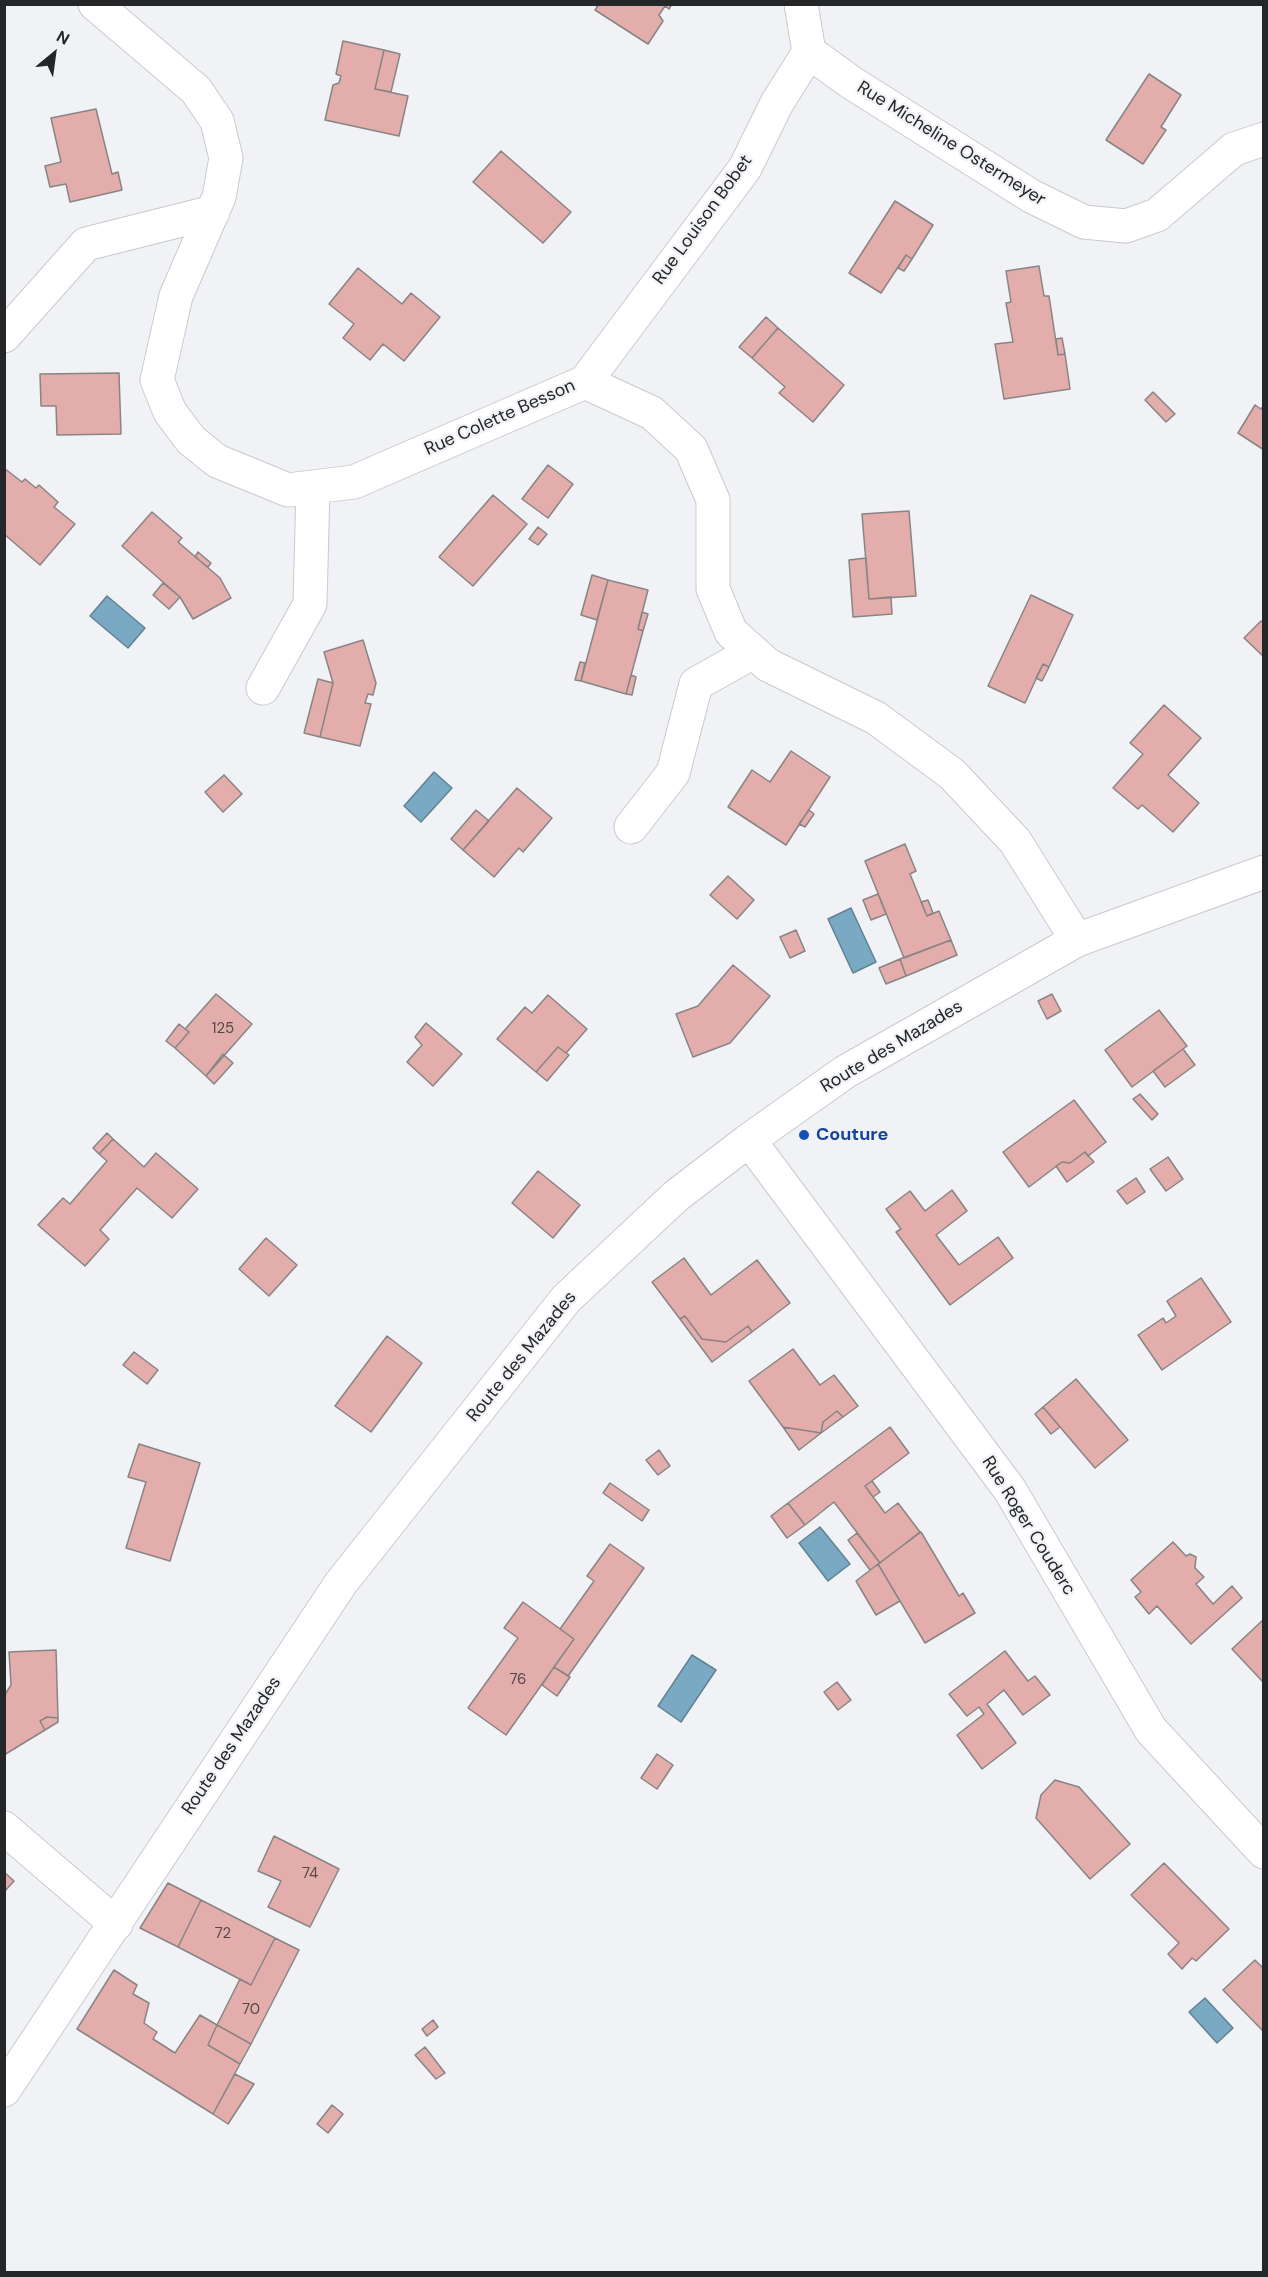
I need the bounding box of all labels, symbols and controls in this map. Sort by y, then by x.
north arrow [24,24,84,84]
text: N [53,26,73,50]
street label: Rue Micheline Ostermeyer [853,77,1049,211]
street label: Rue Louison Bobet [649,151,757,289]
street label: Rue Colette Besson [421,375,579,461]
street label: Route des Mazades [817,996,967,1098]
house number: 125 [212,1020,234,1038]
place label: Couture [816,1124,888,1146]
marker: Couture [797,1128,811,1142]
street label: Route des Mazades [463,1287,581,1427]
street label: Rue Roger Couderc [976,1453,1080,1599]
house number: 76 [509,1671,527,1689]
street label: Route des Mazades [178,1673,286,1819]
house number: 74 [302,1865,318,1883]
house number: 72 [215,1925,231,1943]
house number: 70 [242,2001,260,2019]

